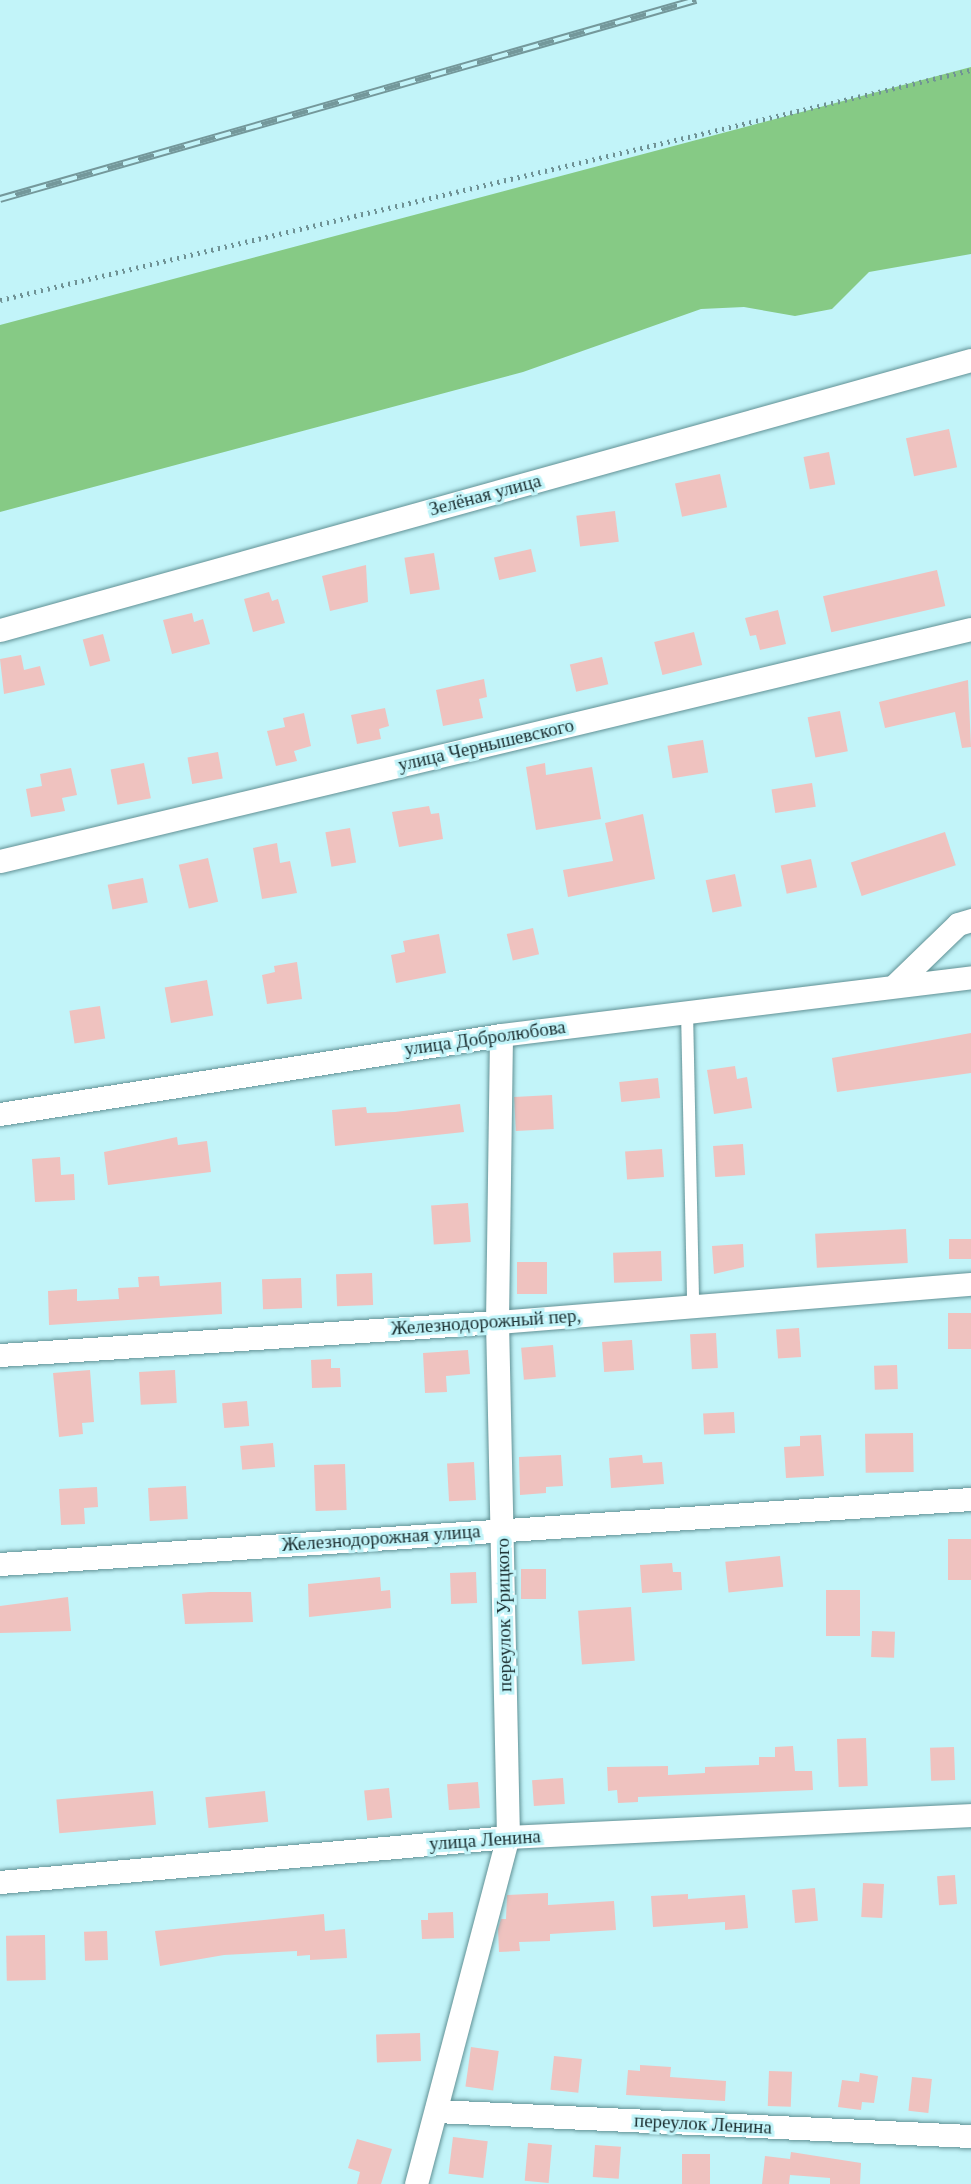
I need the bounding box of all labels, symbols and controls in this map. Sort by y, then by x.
street label: Зелёная улица [427,469,543,521]
street label: улица Чернышевского [396,714,576,776]
street label: улица Добролюбова [403,1015,567,1061]
street label: Железнодорожный пер, [390,1304,582,1340]
street label: Железнодорожная улица [281,1520,481,1556]
street label: переулок Урицкого [491,1538,517,1692]
street label: улица Ленина [428,1825,542,1855]
street label: переулок Ленина [634,2109,772,2139]

